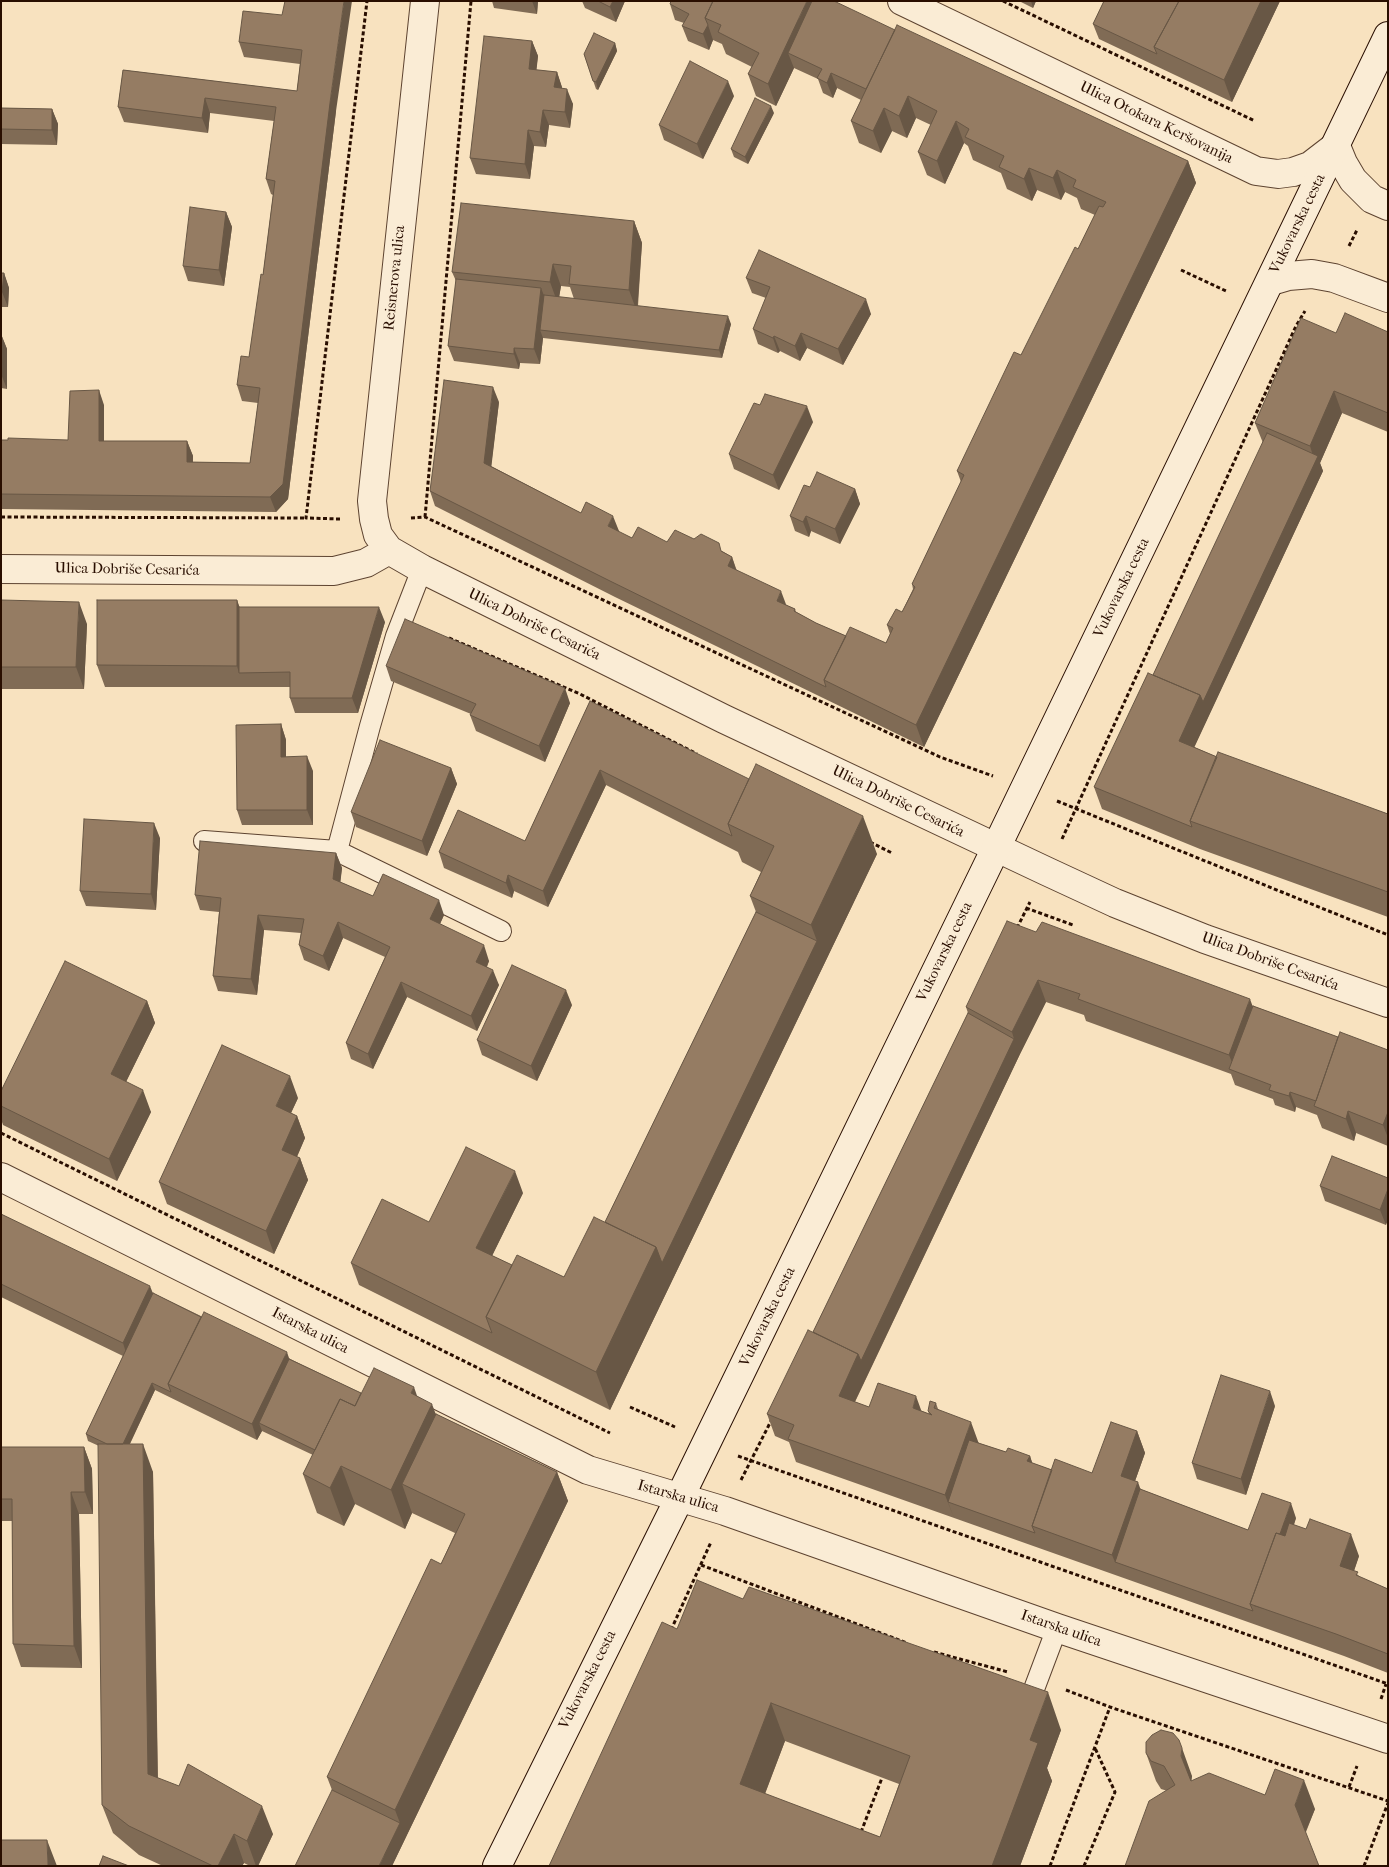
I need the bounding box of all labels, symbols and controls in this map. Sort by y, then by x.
street label: Ulica Otokara Keršovanija [1076,78,1236,168]
street label: Vukovarska cesta [1266,171,1330,277]
street label: Reisnerova ulica [381,224,409,332]
street label: Vukovarska cesta [1090,535,1154,641]
street label: Ulica Dobriše Cesarića [54,560,200,580]
street label: Ulica Dobriše Cesarića [465,585,603,665]
street label: Ulica Dobriše Cesarića [829,762,967,842]
street label: Vukovarska cesta [913,899,977,1005]
street label: Ulica Dobriše Cesarića [1199,929,1341,995]
street label: Vukovarska cesta [736,1264,800,1370]
street label: Istarska ulica [269,1304,351,1358]
street label: Istarska ulica [635,1477,721,1517]
street label: Istarska ulica [1018,1607,1104,1651]
street label: Vukovarska cesta [555,1628,621,1732]

